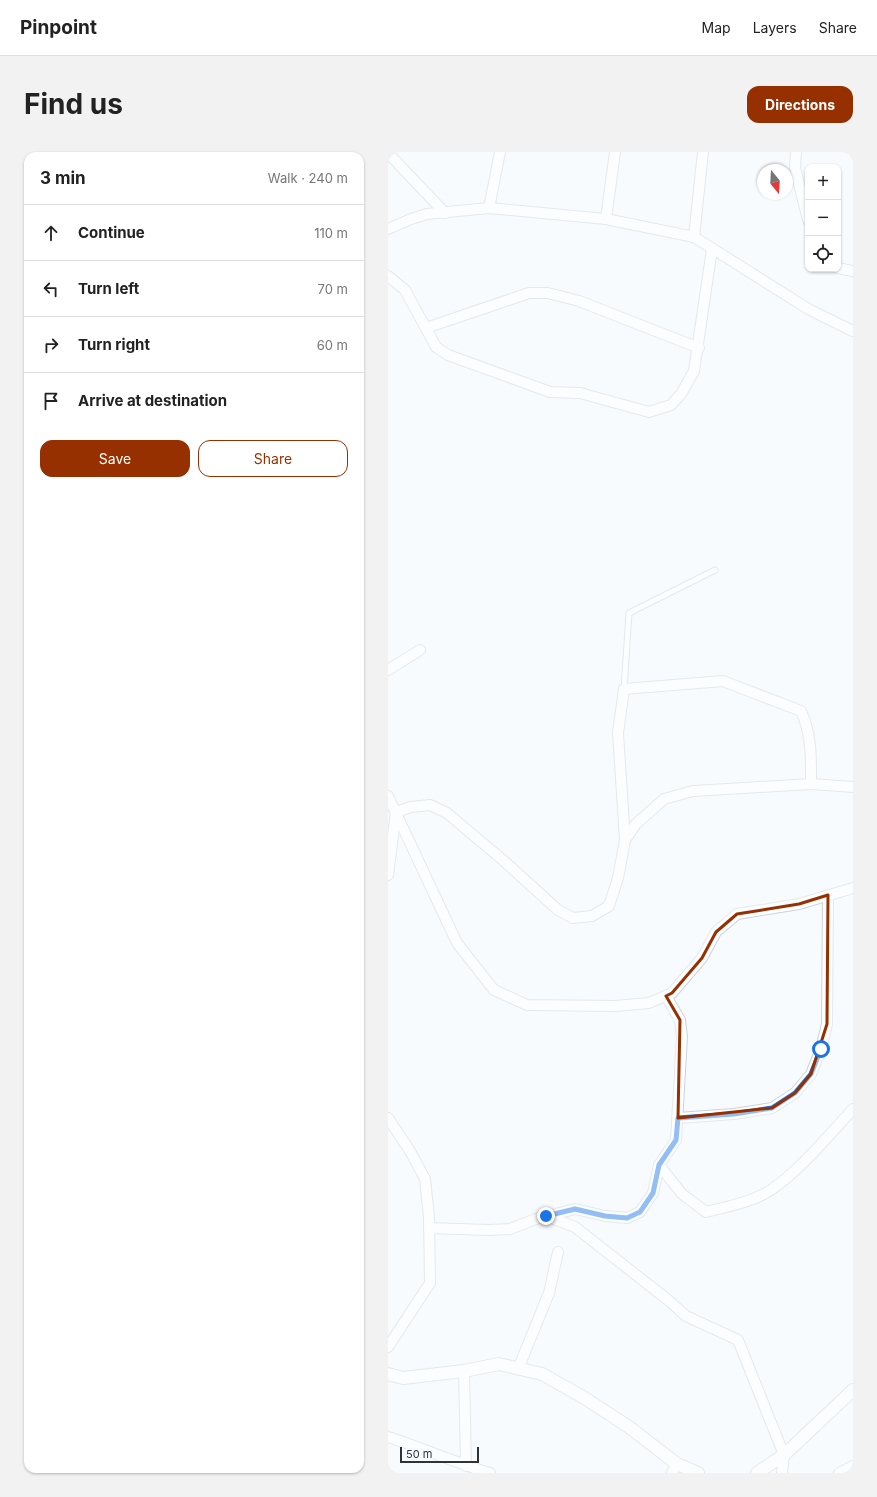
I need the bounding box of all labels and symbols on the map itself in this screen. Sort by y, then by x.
north arrow [757,164,793,200]
route start [812,1040,830,1058]
route end [537,1207,555,1225]
scale bar [400,1445,479,1464]

